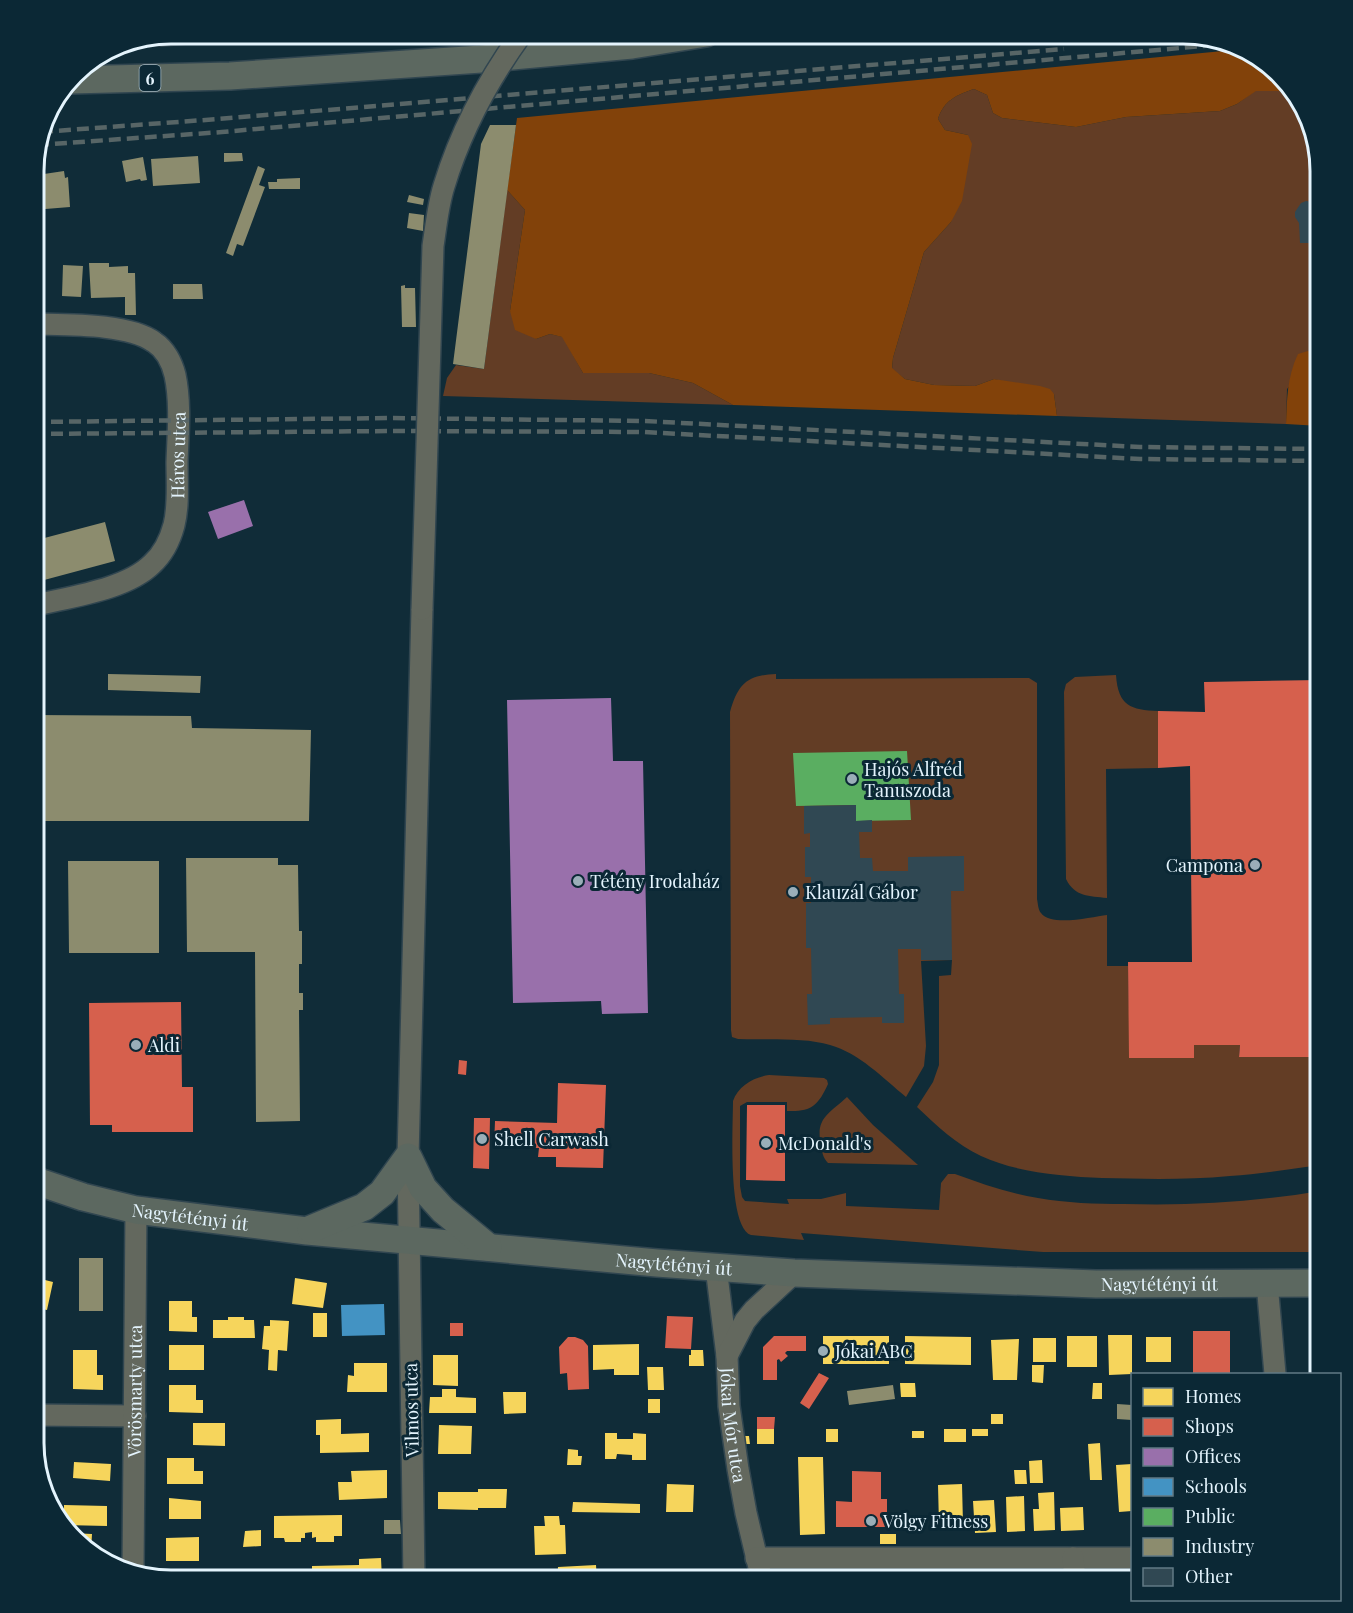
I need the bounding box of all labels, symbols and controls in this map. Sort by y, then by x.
road number: 6 [140,65,160,91]
street label: Háros utca [165,412,191,499]
place label: Hajós Alfréd Tanuszoda [864,757,963,802]
marker: Hajós Alfréd Tanuszoda [845,772,859,786]
place label: Campona [1166,853,1243,877]
marker: Campona [1248,858,1262,872]
place label: Tétény Irodaház [590,869,720,893]
marker: Tétény Irodaház [571,874,585,888]
place label: Klauzál Gábor [805,880,918,904]
marker: Klauzál Gábor [786,885,800,899]
place label: Aldi [147,1033,180,1057]
marker: Aldi [129,1038,143,1052]
place label: Shell Carwash [494,1127,609,1151]
place label: McDonald's [778,1131,872,1155]
marker: Shell Carwash [475,1132,489,1146]
marker: McDonald's [759,1136,773,1150]
street label: Nagytétényi út [131,1198,250,1236]
street label: Nagytétényi út [614,1247,734,1280]
street label: Nagytétényi út [1101,1271,1218,1296]
street label: Vörösmarty utca [122,1325,147,1458]
place label: Jókai ABC [834,1339,913,1363]
marker: Jókai ABC [816,1344,830,1358]
street label: Vilmos utca [398,1363,424,1458]
street label: Jókai Mór utca [715,1366,752,1484]
legend [1131,1373,1341,1601]
text: Homes [1185,1384,1241,1408]
text: Shops [1185,1414,1234,1438]
text: Offices [1185,1444,1241,1468]
text: Schools [1185,1474,1247,1498]
text: Public [1185,1504,1235,1528]
place label: Völgy Fitness [882,1509,988,1533]
marker: Völgy Fitness [864,1514,878,1528]
text: Industry [1185,1534,1254,1558]
text: Other [1185,1564,1232,1588]

